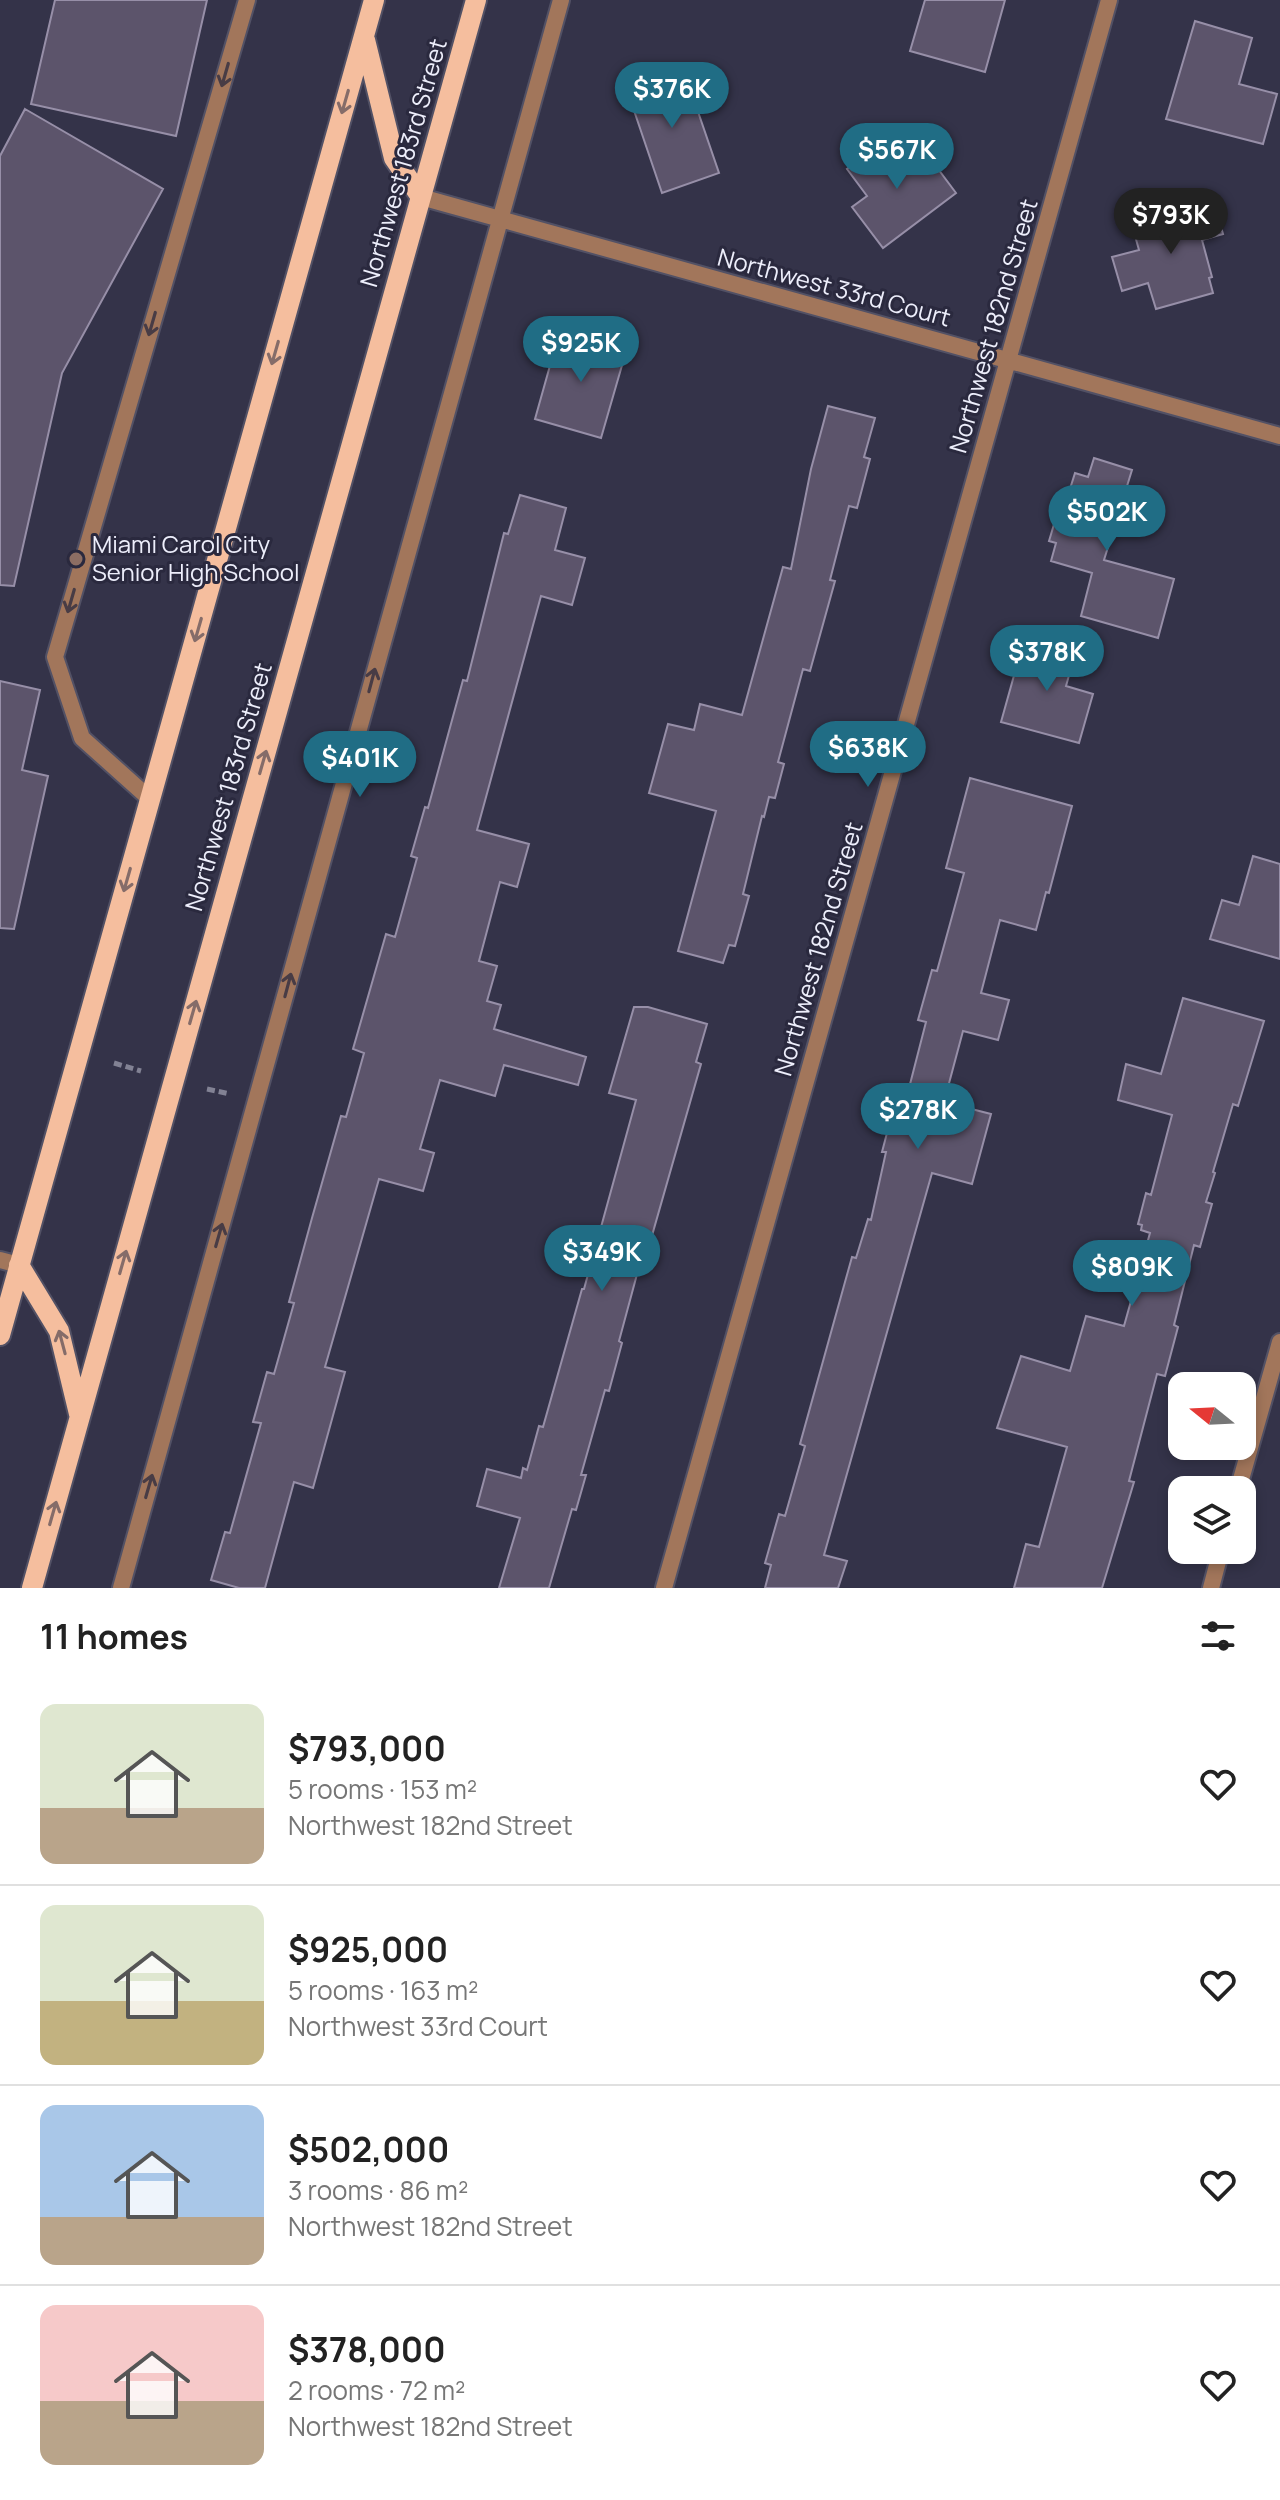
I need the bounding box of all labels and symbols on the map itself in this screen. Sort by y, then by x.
street label: Northwest 183rd Street [351,35,454,290]
one-way arrow [217,61,232,87]
pin: $376K [616,62,728,130]
one-way arrow [337,89,352,115]
pin: $567K [841,123,953,191]
pin: $793K [1115,188,1227,256]
street label: Northwest 182nd Street [940,195,1045,456]
street label: Northwest 33rd Court [714,240,955,334]
one-way arrow [144,311,159,337]
pin: $925K [525,316,637,384]
one-way arrow [267,339,282,365]
pin: $502K [1051,485,1163,553]
place label: Miami Carol City Senior High School [92,527,300,588]
marker: Miami Carol City Senior High School [67,550,85,568]
one-way arrow [63,587,78,613]
one-way arrow [189,616,204,642]
pin: $378K [991,625,1103,693]
street label: Northwest 183rd Street [176,659,279,914]
one-way arrow [366,668,381,694]
pin: $638K [812,721,924,789]
pin: $401K [304,731,416,799]
one-way arrow [257,749,272,775]
street label: Northwest 182nd Street [765,818,870,1079]
one-way arrow [119,867,134,893]
one-way arrow [282,972,297,998]
one-way arrow [186,1000,201,1026]
pin: $278K [862,1083,974,1151]
one-way arrow [212,1223,227,1249]
pin: $349K [546,1225,658,1293]
pin: $809K [1076,1240,1188,1308]
one-way arrow [116,1250,131,1276]
one-way arrow [53,1330,68,1356]
north arrow [1168,1372,1256,1460]
one-way arrow [142,1473,157,1499]
one-way arrow [47,1500,62,1526]

